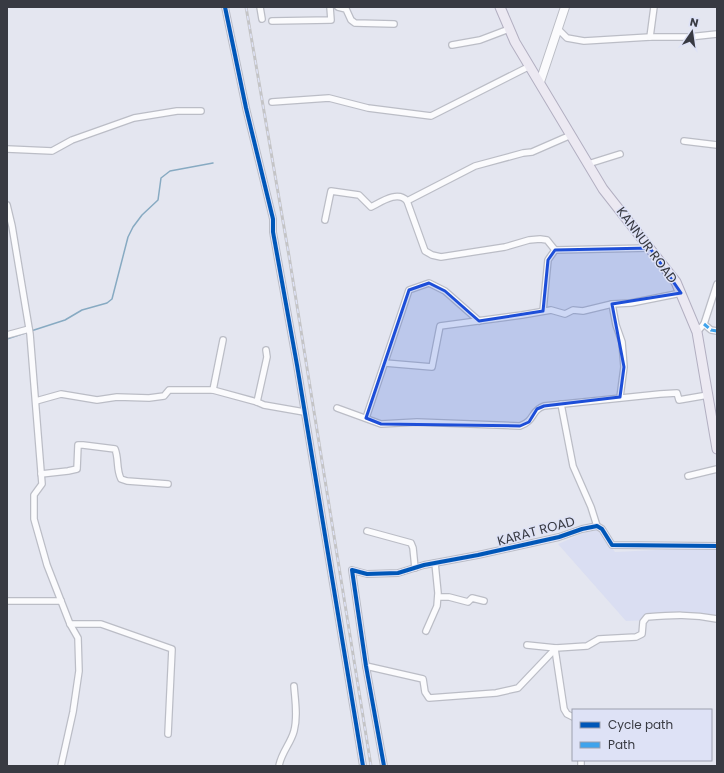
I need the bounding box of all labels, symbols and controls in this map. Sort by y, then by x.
north arrow [672,12,712,52]
text: N [688,14,700,31]
street label: KANNUR ROAD [612,203,682,287]
street label: KARAT ROAD [495,511,577,551]
legend [572,709,712,761]
text: Cycle path [608,716,673,733]
text: Path [608,736,635,753]

